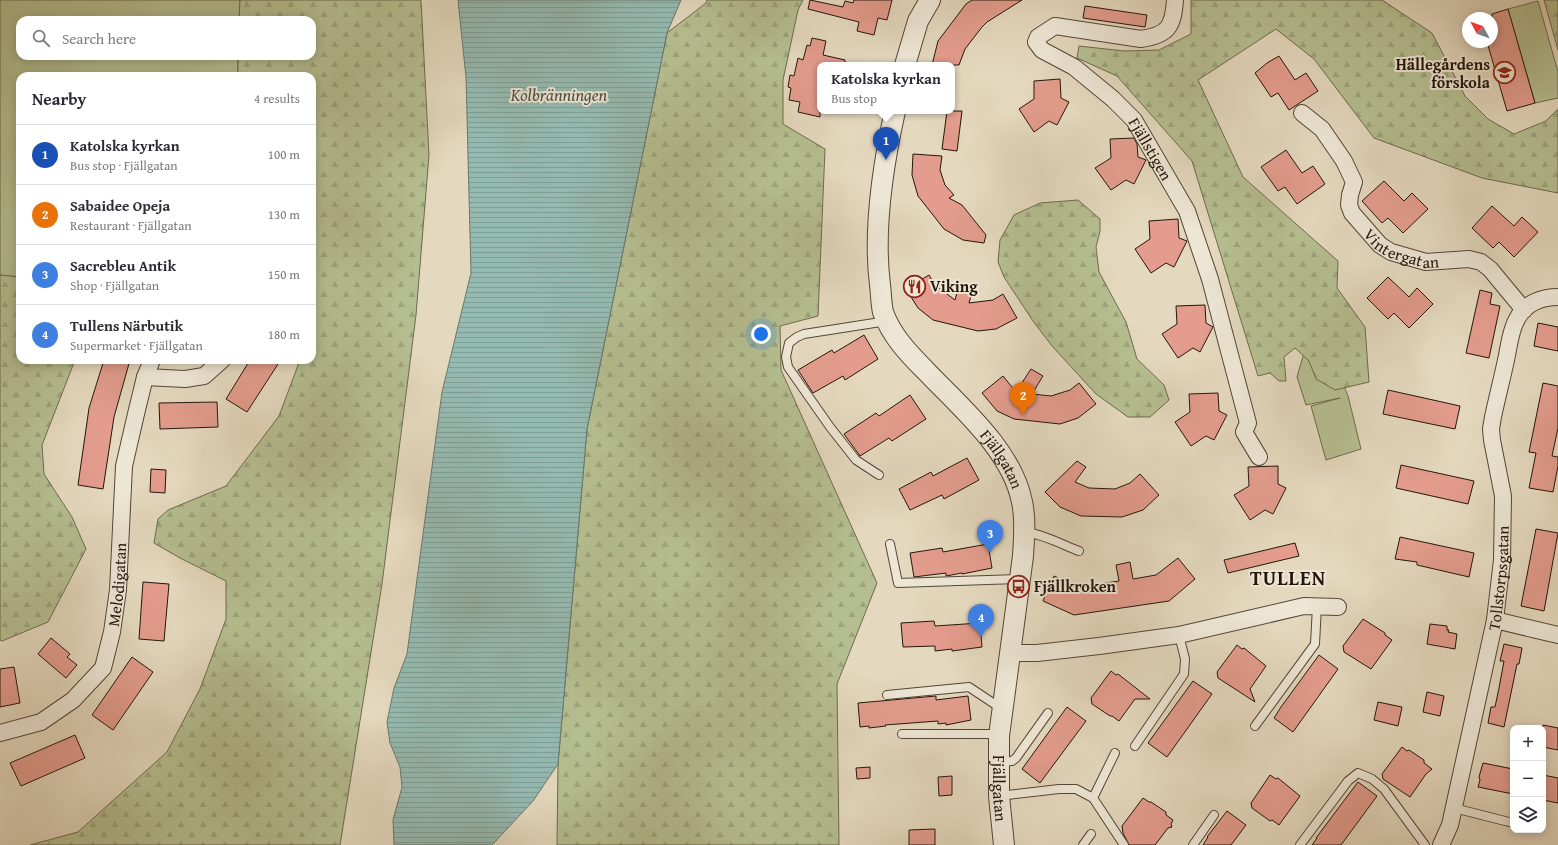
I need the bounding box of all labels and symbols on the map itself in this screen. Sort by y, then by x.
north arrow [1462,12,1498,48]
place label: Hällegårdens förskola [1396,52,1491,94]
school or university icon: Hällegårdens förskola [1492,60,1518,86]
water label: Kolbränningen [510,82,608,107]
street label: Fjällstigen [1123,113,1179,185]
pin: 1 [873,127,899,160]
street label: Vintergatan [1358,223,1440,274]
restaurant icon: Viking [901,273,927,299]
place label: Viking [930,274,978,298]
your location [751,324,771,344]
pin: 2 [1010,382,1036,415]
street label: Fjällgatan [974,424,1029,492]
pin: 3 [977,520,1003,553]
street label: Tollstorpsgatan [1481,526,1515,633]
street label: Melodigatan [101,542,132,628]
district label: TULLEN [1250,563,1326,592]
bus stop icon: Fjällkroken [1006,573,1032,599]
place label: Fjällkroken [1034,574,1117,598]
pin: 4 [968,604,994,637]
street label: Fjällgatan [987,755,1014,823]

